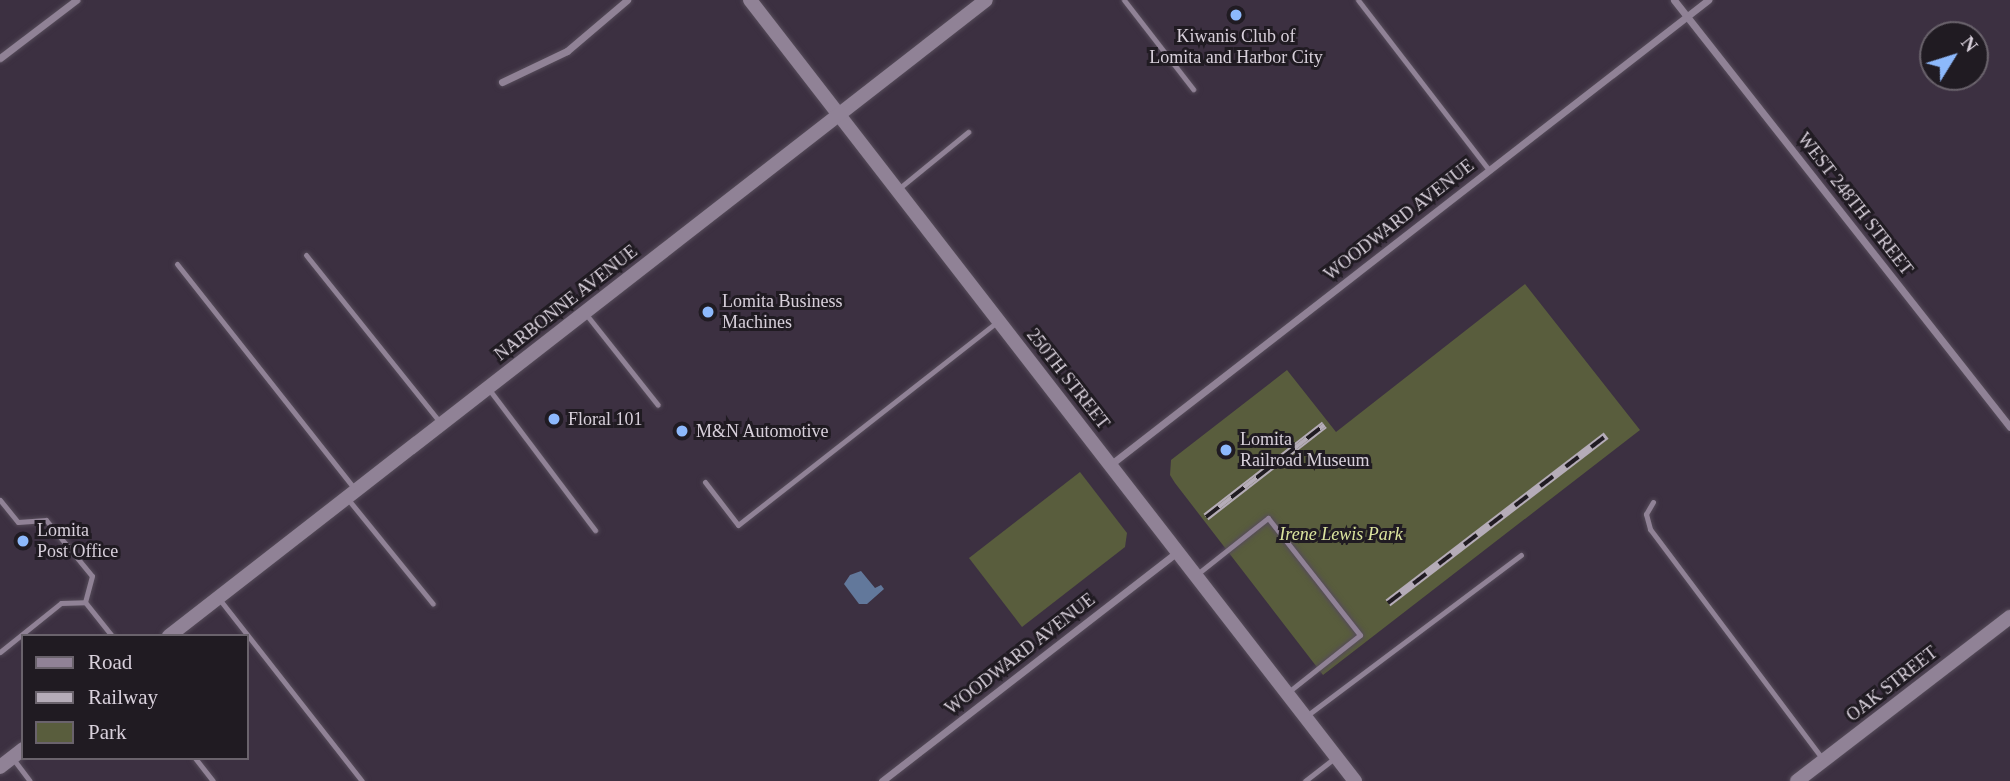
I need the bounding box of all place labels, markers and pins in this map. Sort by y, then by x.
marker: Kiwanis Club of Lomita and Harbor City [1228,7,1244,23]
place label: Kiwanis Club of Lomita and Harbor City [1149,26,1323,68]
place label: Lomita Business Machines [722,291,842,334]
marker: Lomita Business Machines [700,304,716,320]
place label: Floral 101 [568,408,642,430]
marker: Floral 101 [546,411,562,427]
place label: M&N Automotive [696,420,829,442]
marker: M&N Automotive [674,423,690,439]
place label: Lomita Railroad Museum [1240,429,1369,472]
marker: Lomita Railroad Museum [1218,442,1234,458]
place label: Lomita Post Office [37,520,118,562]
marker: Lomita Post Office [15,533,31,549]

